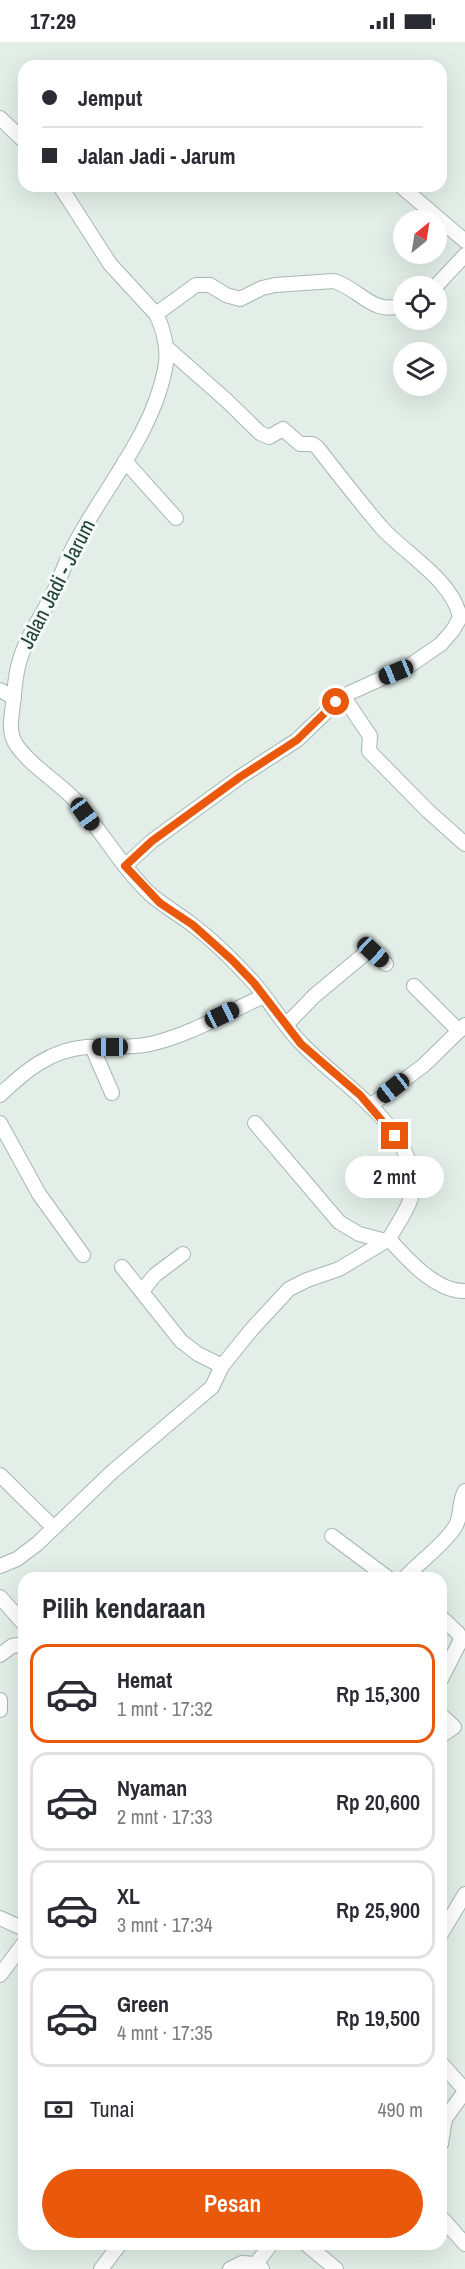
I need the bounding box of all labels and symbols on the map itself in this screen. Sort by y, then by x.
north arrow [393,210,447,264]
street label: Jalan Jadi - Jarum [11,514,102,653]
car [376,657,416,687]
route start [322,688,349,715]
car [67,794,103,834]
car [354,933,392,971]
car [202,999,242,1031]
car [92,1038,128,1056]
car [373,1070,413,1106]
route end [381,1122,408,1149]
callout: 2 mnt [346,1157,444,1199]

